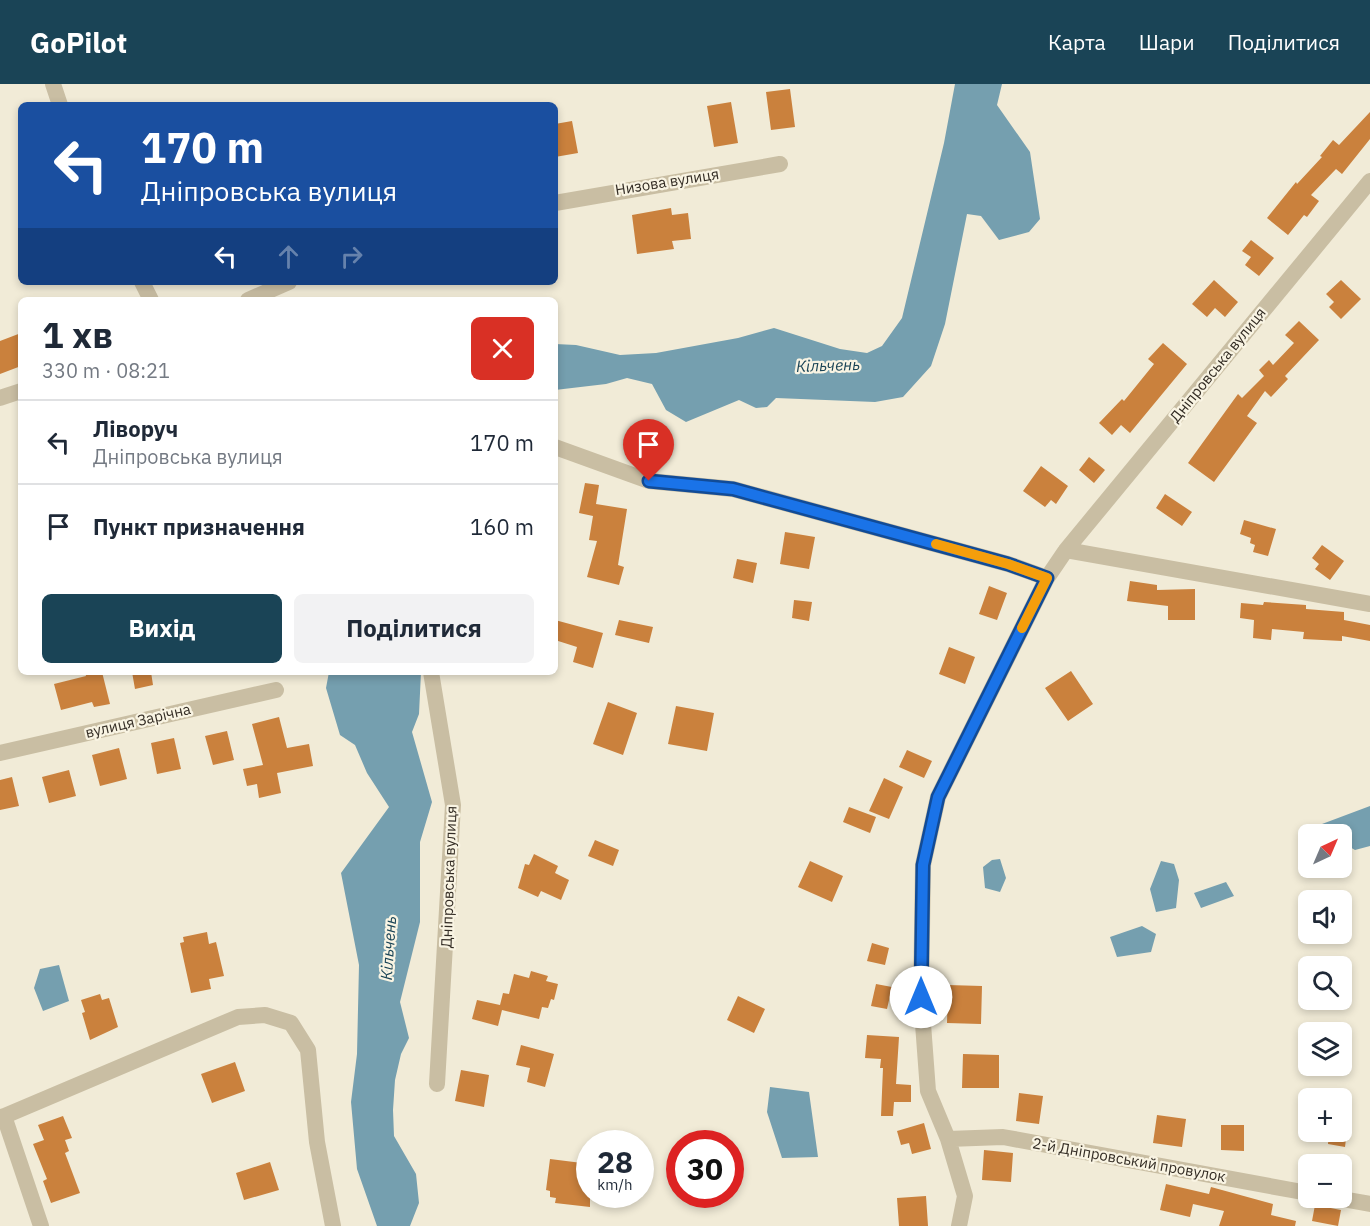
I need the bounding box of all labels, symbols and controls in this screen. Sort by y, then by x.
text: GoPilot [30,24,127,61]
text: Карта [1048,28,1106,56]
text: Шари [1139,28,1195,56]
text: Поділитися [1228,28,1340,56]
text: 170 m [141,120,264,175]
icon: left [42,126,120,204]
street label: Низова вулиця [614,164,720,199]
text: Дніпровська вулиця [141,173,397,208]
icon: left [209,240,242,273]
icon: ahead [272,240,305,273]
icon: right [335,240,368,273]
street label: Дніпровська вулиця [1165,303,1270,426]
text: 1 хв [42,311,113,358]
button: close [471,317,534,380]
water label: Кільчень [796,354,860,376]
text: 330 m · 08:21 [42,357,170,384]
text: Ліворуч [93,414,178,443]
pin [623,419,674,481]
icon: left [42,426,75,459]
text: 170 m [470,428,534,457]
icon: arrive [632,428,665,461]
text: Дніпровська вулиця [93,443,283,470]
icon: arrive [42,510,75,543]
text: Пункт призначення [93,512,305,541]
text: 160 m [470,512,534,541]
button: Вихід [42,594,282,663]
button: Поділитися [294,594,534,663]
street label: вулиця Зарічна [83,699,192,742]
street label: Дніпровська вулиця [437,806,460,948]
north arrow [1298,824,1352,878]
map controls [1298,824,1352,1208]
button: sound [1298,890,1352,944]
water label: Кільчень [376,915,400,981]
button: search [1298,956,1352,1010]
position arrow [889,965,953,1029]
button: layers [1298,1022,1352,1076]
button: + [1298,1088,1352,1142]
speed limit sign: 30 [666,1130,744,1208]
street label: 2-й Дніпровський провулок [1031,1133,1227,1186]
text: 28 [597,1142,633,1181]
button: − [1298,1154,1352,1208]
text: km/h [597,1175,633,1194]

